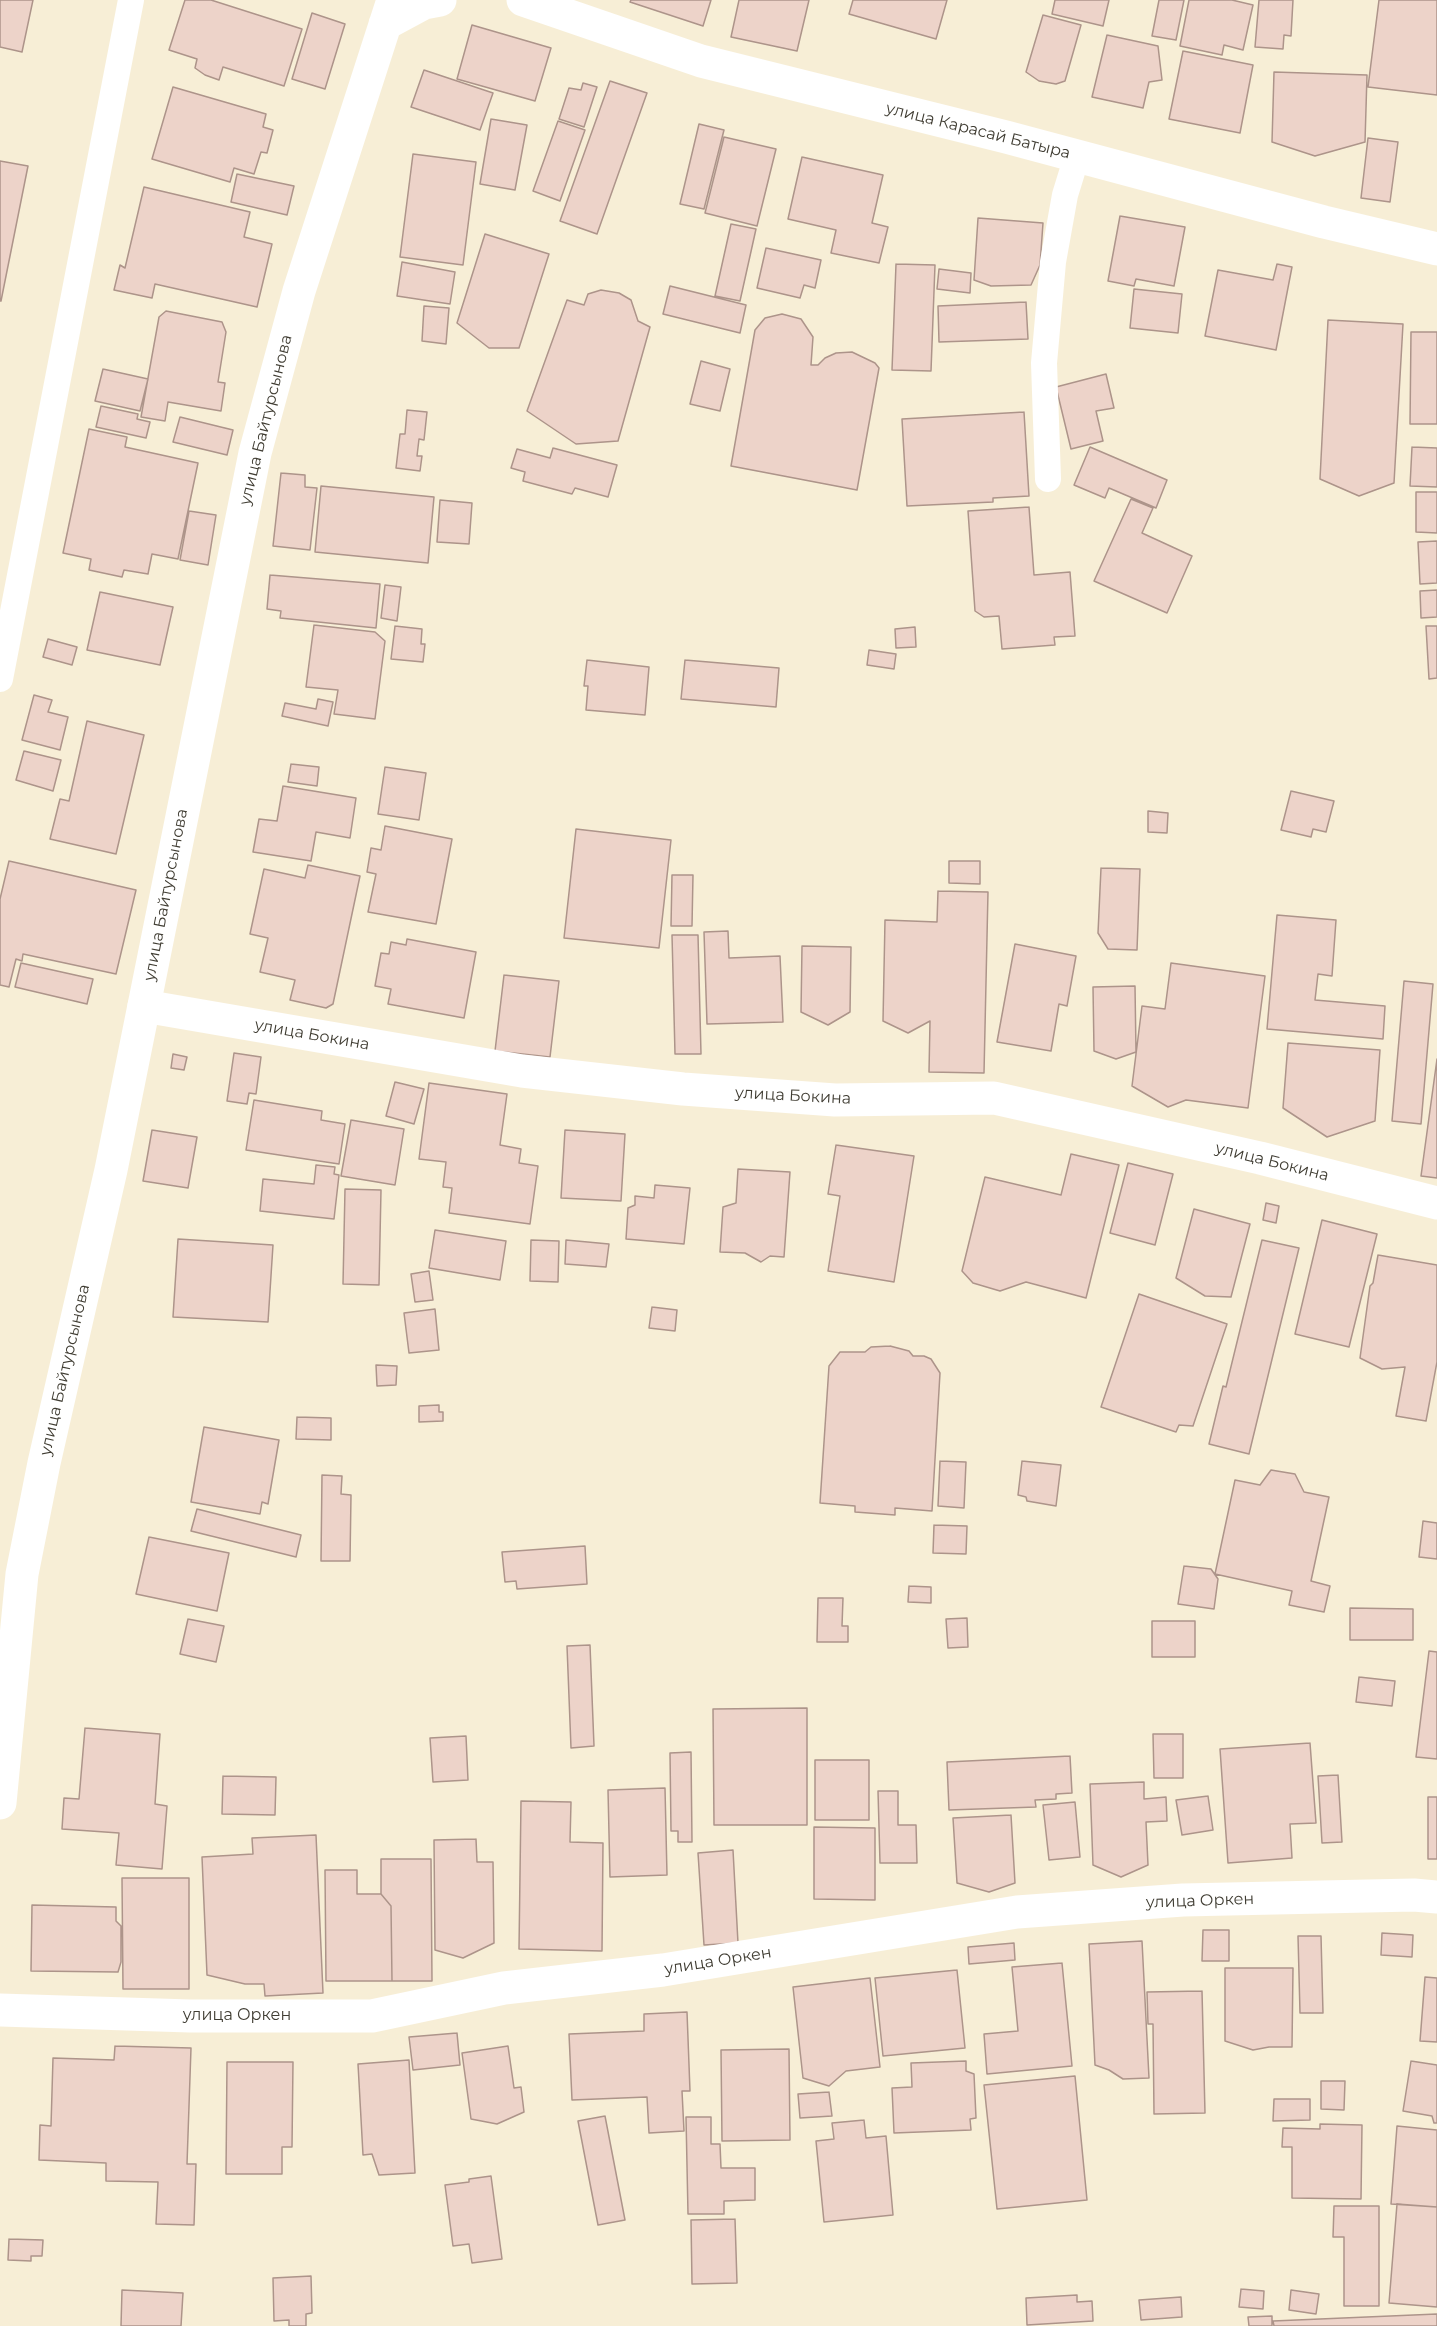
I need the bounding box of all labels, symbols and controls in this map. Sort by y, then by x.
street label: улица Карасай Батыра [884,99,1072,163]
street label: улица Байтурсынова [235,333,297,507]
street label: улица Байтурсынова [140,807,192,983]
street label: улица Бокина [253,1015,371,1055]
street label: улица Бокина [734,1083,852,1109]
street label: улица Бокина [1213,1139,1331,1185]
street label: улица Байтурсынова [36,1283,94,1457]
street label: улица Оркен [1145,1890,1255,1912]
street label: улица Оркен [663,1943,773,1979]
street label: улица Оркен [183,2005,291,2025]

